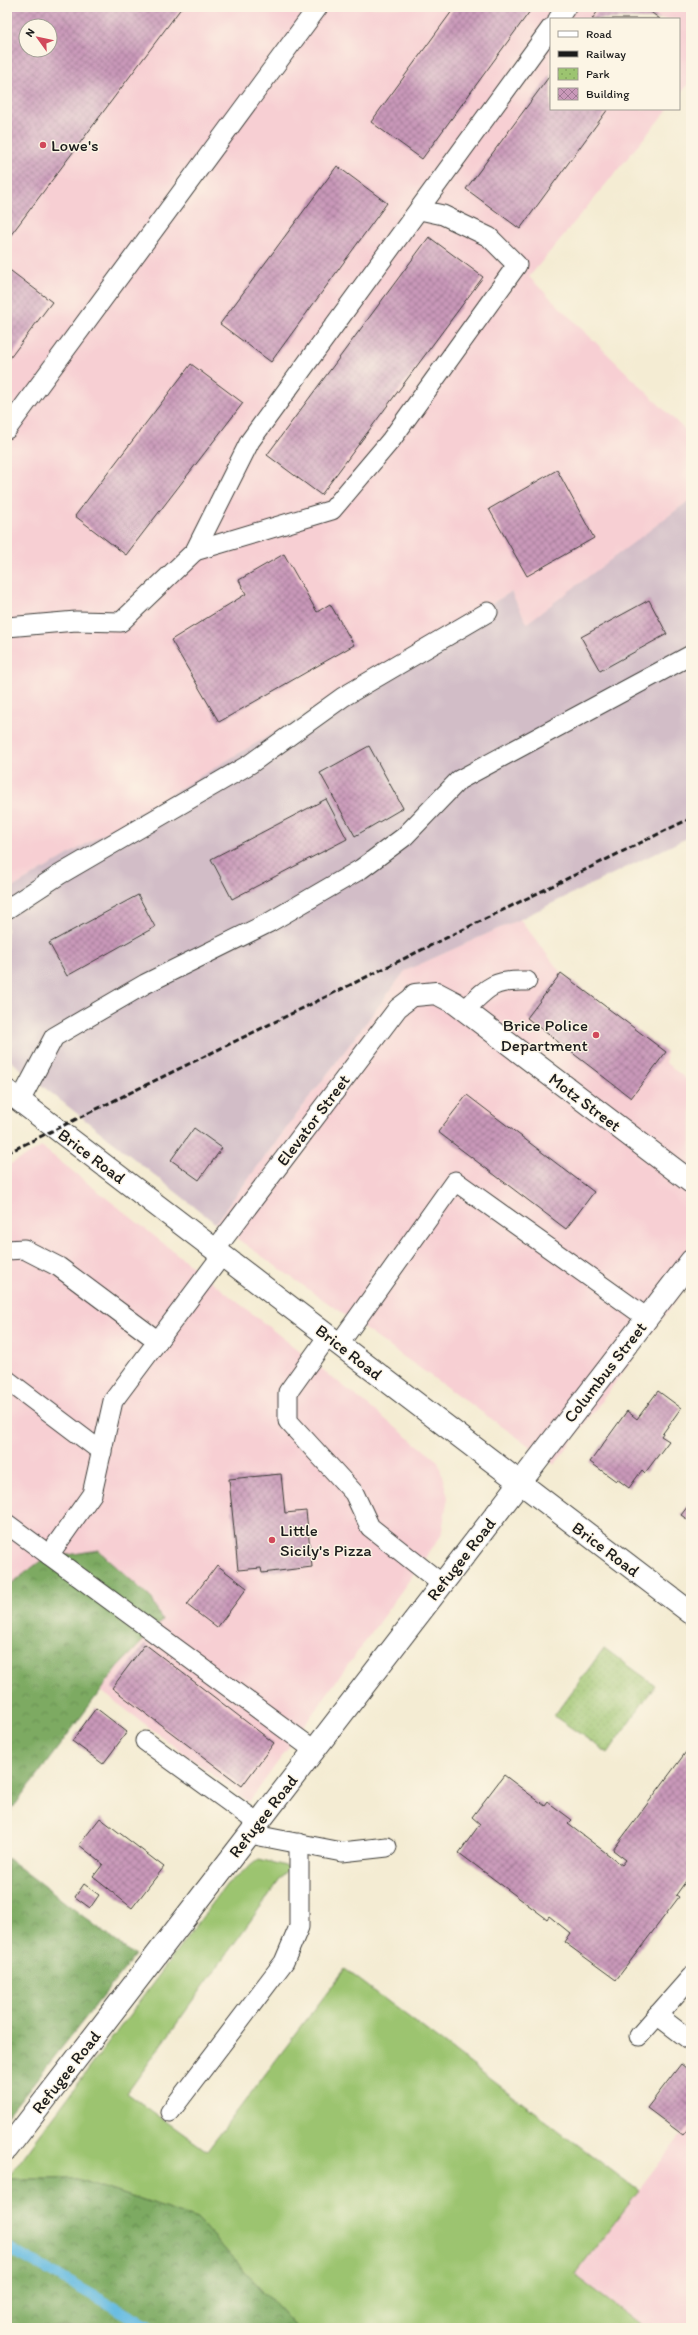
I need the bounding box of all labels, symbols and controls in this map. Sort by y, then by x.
north arrow [18,18,58,58]
legend [550,18,680,110]
text: N [23,26,38,39]
text: Road [586,27,612,41]
text: Railway [586,47,626,61]
text: Park [586,67,610,81]
text: Building [586,87,630,101]
place label: Lowe's [51,135,99,155]
marker: Lowe's [38,140,48,150]
place label: Brice Police Department [501,1015,588,1055]
marker: Brice Police Department [591,1030,601,1040]
street label: Motz Street [545,1068,626,1136]
street label: Elevator Street [272,1070,354,1170]
street label: Brice Road [54,1124,130,1188]
street label: Columbus Street [559,1318,651,1426]
street label: Brice Road [312,1320,387,1385]
street label: Refugee Road [422,1513,500,1605]
street label: Brice Road [568,1517,644,1581]
place label: Little Sicily's Pizza [280,1520,372,1560]
marker: Little Sicily's Pizza [267,1535,277,1545]
street label: Refugee Road [224,1770,302,1862]
street label: Refugee Road [27,2026,105,2118]

